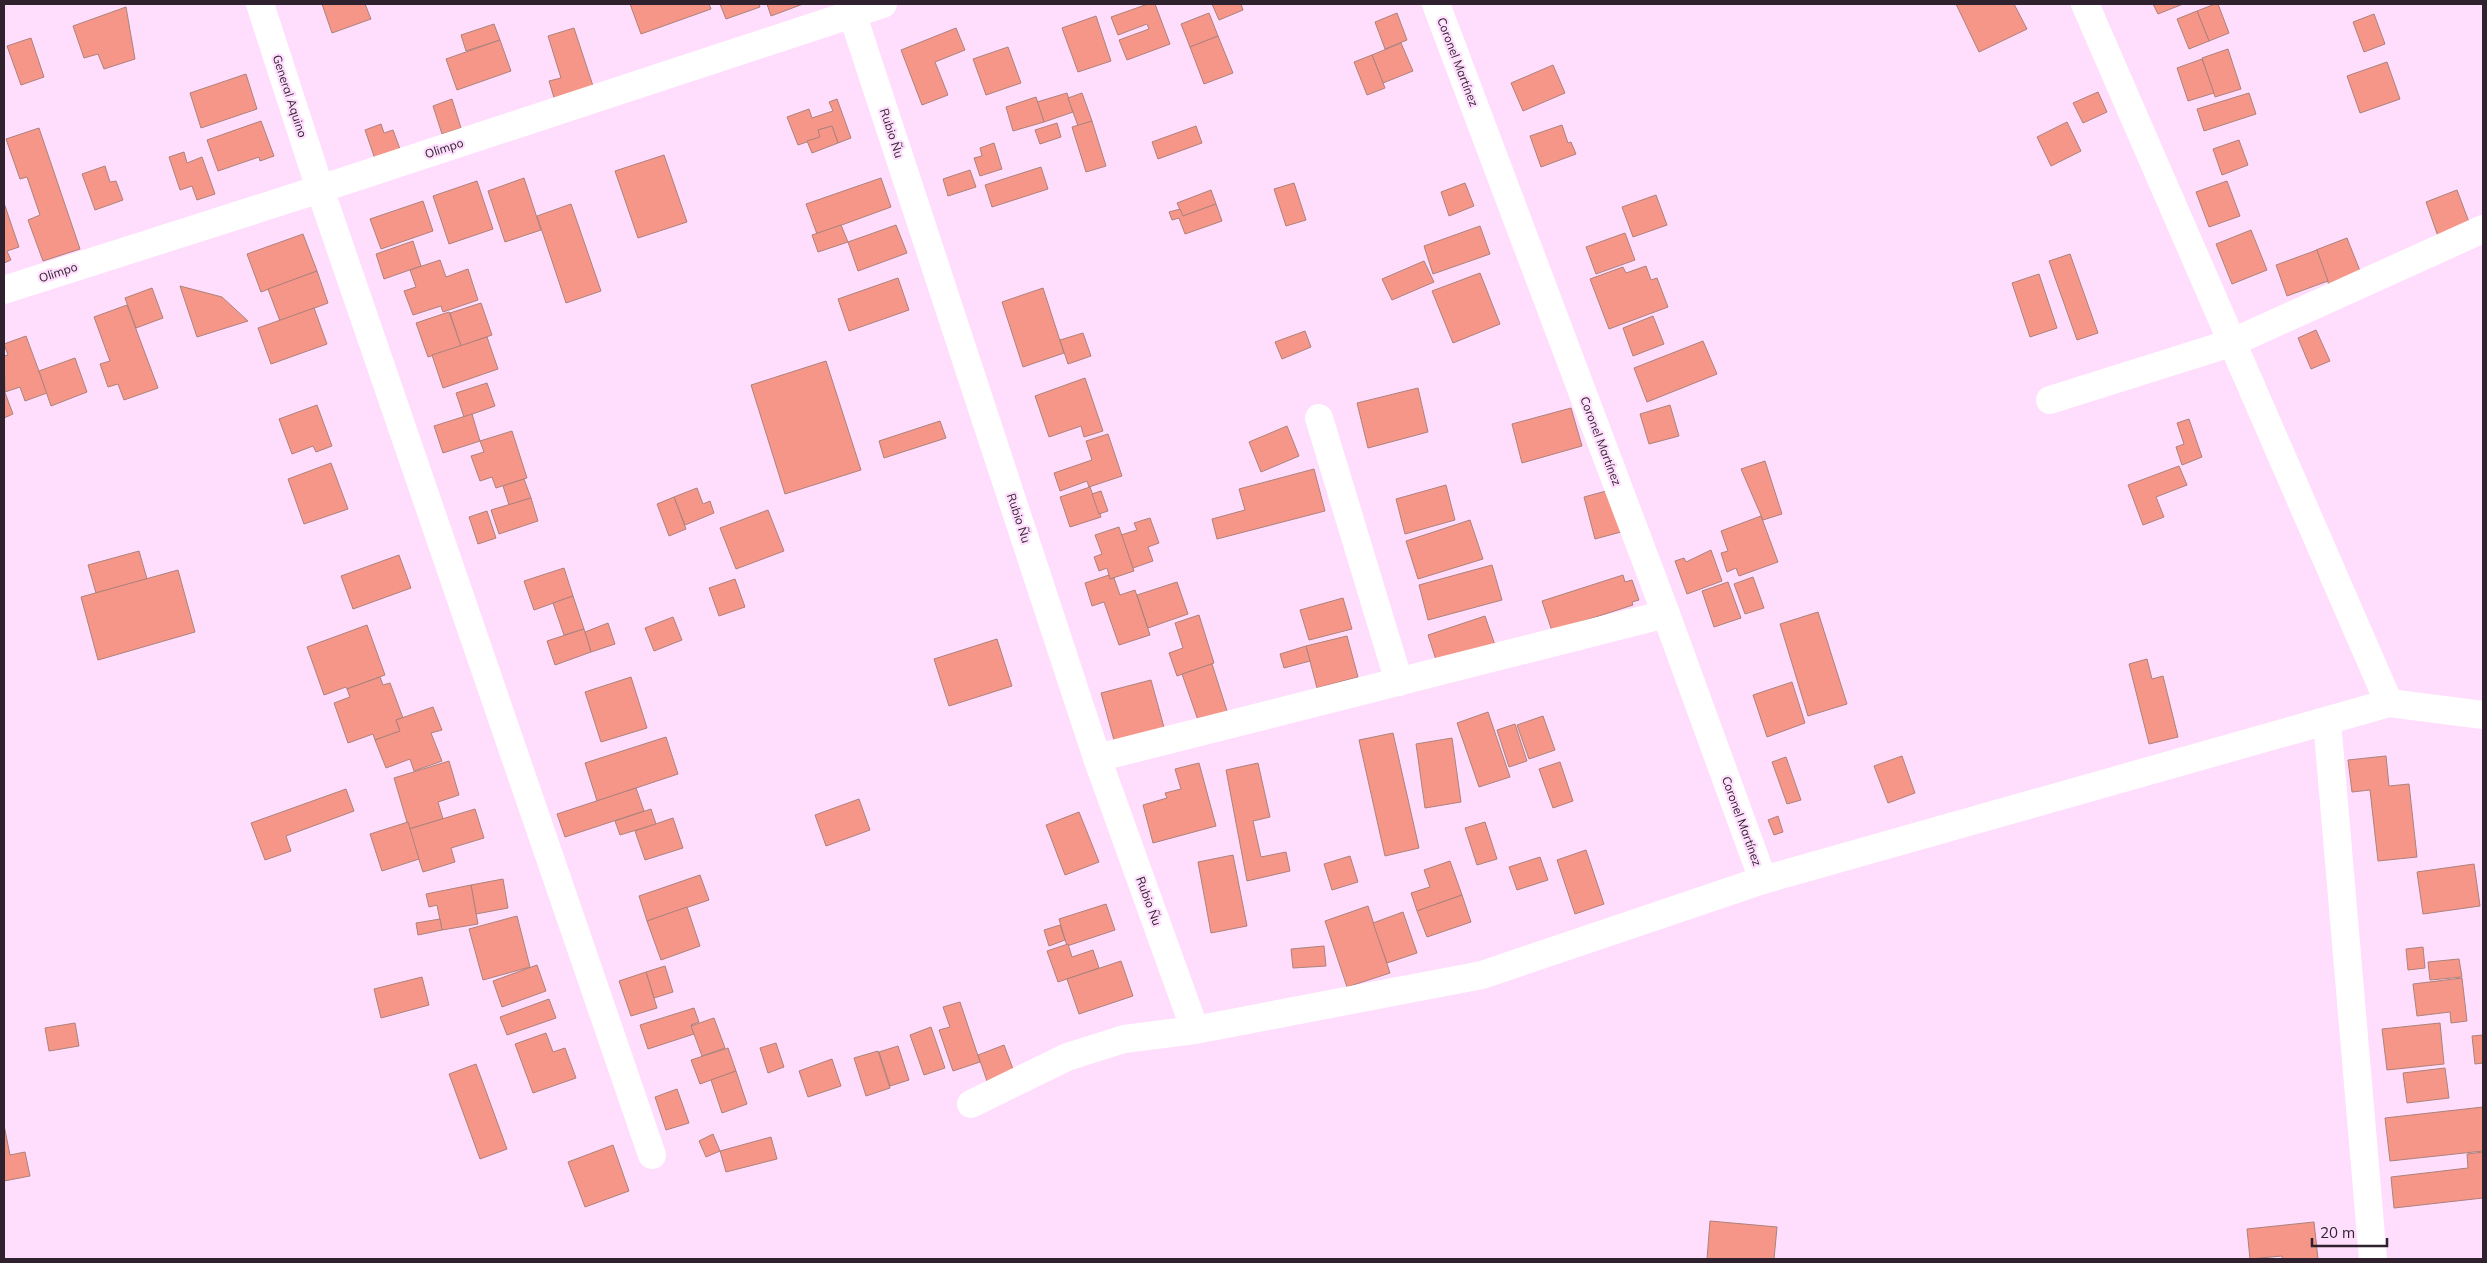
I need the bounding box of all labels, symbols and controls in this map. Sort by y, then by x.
street label: Coronel Martínez [1434,15,1482,109]
street label: General Aquino [270,53,310,139]
street label: Rubio Ñu [877,106,907,160]
street label: Olimpo [423,135,465,161]
street label: Olimpo [37,259,79,285]
street label: Coronel Martínez [1577,394,1625,488]
street label: Rubio Ñu [1004,491,1034,545]
street label: Coronel Martínez [1719,774,1765,868]
street label: Rubio Ñu [1133,874,1165,928]
scale bar [2312,1216,2387,1248]
text: 20 m [2320,1223,2355,1242]

